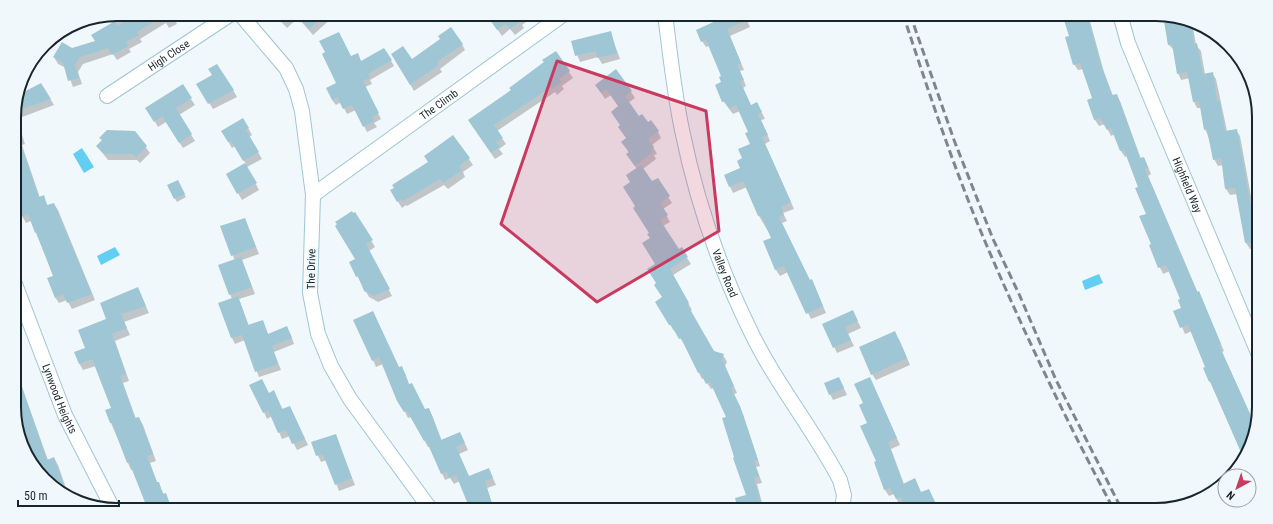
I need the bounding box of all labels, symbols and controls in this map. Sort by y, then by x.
street label: High Close [146,37,192,74]
street label: The Climb [417,87,461,123]
street label: Highfield Way [1169,155,1205,215]
street label: Valley Road [709,248,740,299]
street label: The Drive [305,249,318,289]
street label: Lynwood Heights [39,362,79,436]
north arrow [1217,468,1257,508]
scale bar [18,482,119,508]
text: N [1224,488,1238,502]
text: 50 m [24,489,48,503]

